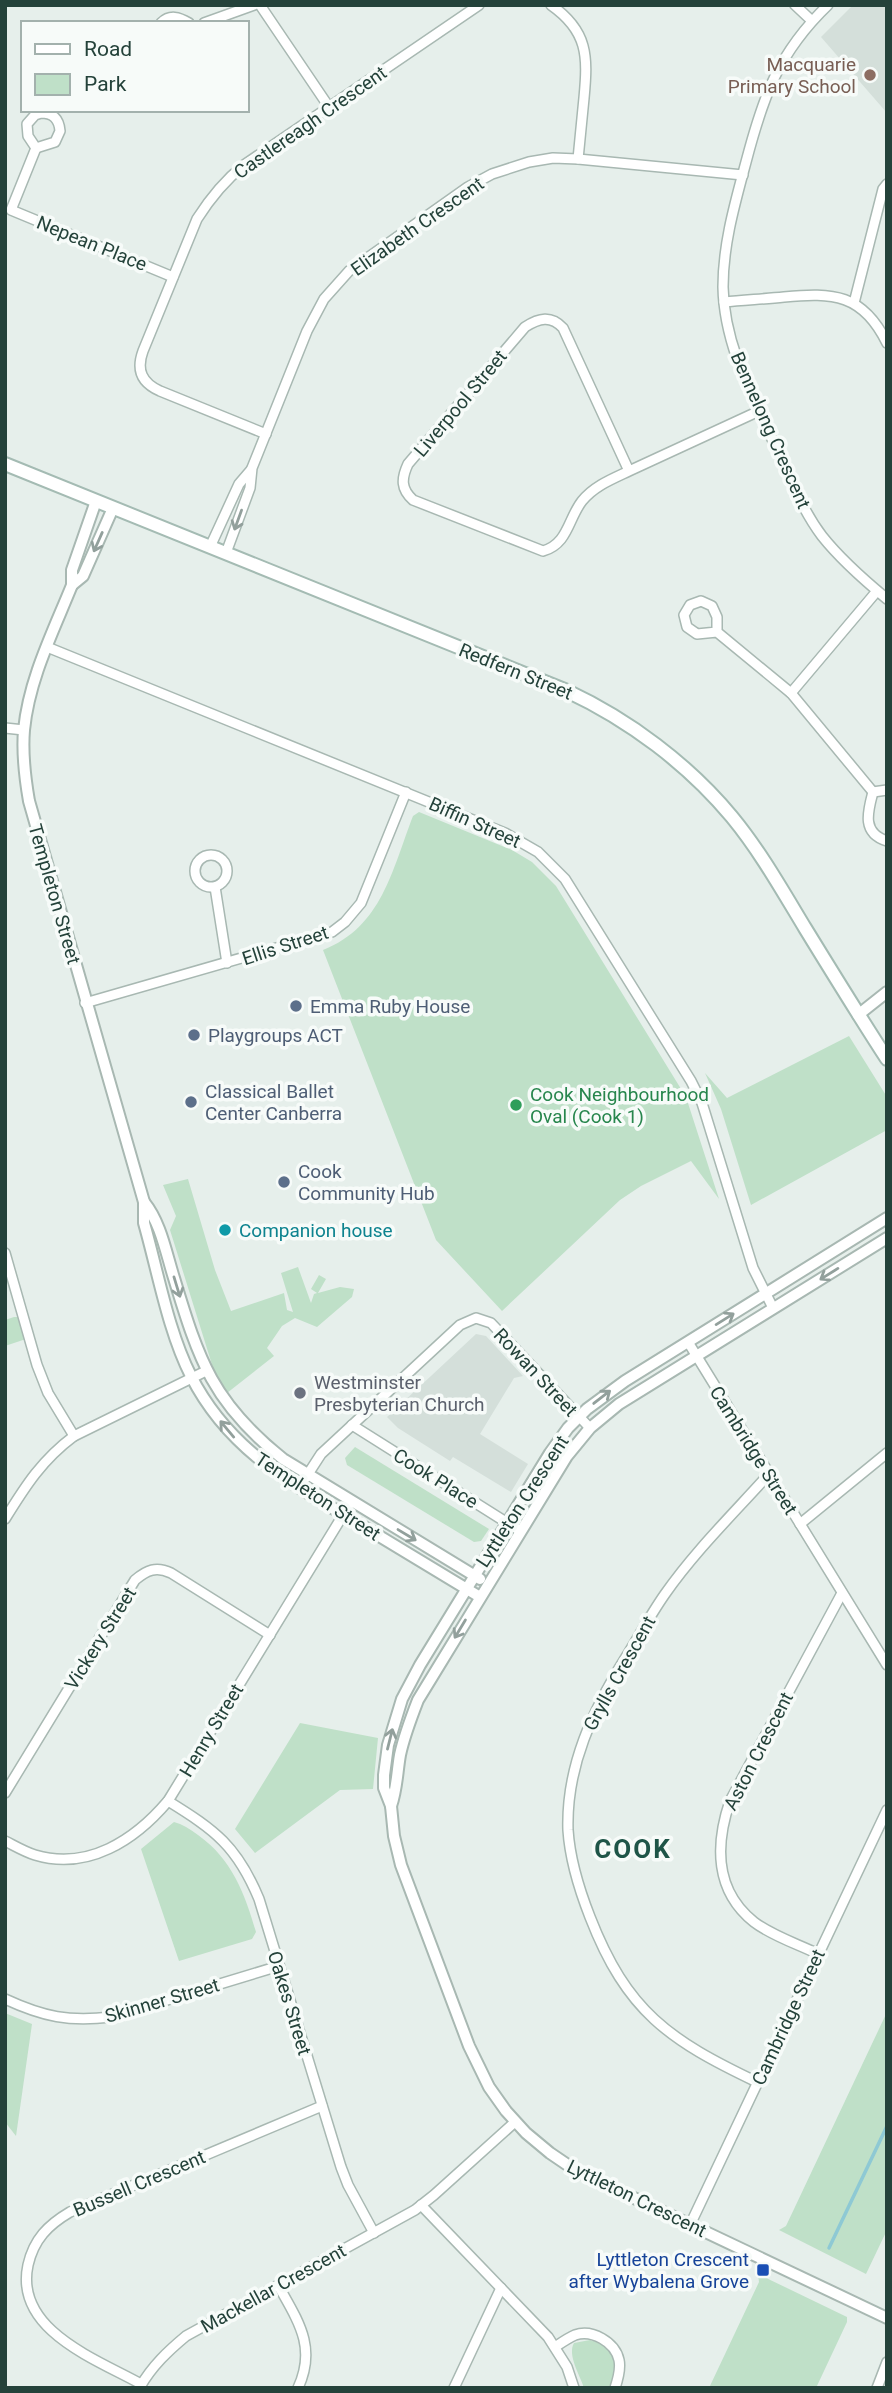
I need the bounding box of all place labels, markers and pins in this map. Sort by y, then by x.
place label: Macquarie Primary School [728,53,856,98]
marker: Macquarie Primary School [862,67,878,83]
place label: Emma Ruby House [310,995,470,1018]
marker: Emma Ruby House [288,998,304,1014]
place label: Playgroups ACT [208,1024,343,1047]
marker: Playgroups ACT [186,1027,202,1043]
place label: Classical Ballet Center Canberra [205,1080,342,1125]
place label: Cook Neighbourhood Oval (Cook 1) [530,1083,709,1128]
marker: Classical Ballet Center Canberra [183,1094,199,1110]
marker: Cook Neighbourhood Oval (Cook 1) [508,1097,524,1113]
place label: Cook Community Hub [298,1160,435,1205]
marker: Cook Community Hub [276,1174,292,1190]
place label: Companion house [239,1219,393,1242]
marker: Companion house [217,1222,233,1238]
place label: Westminster Presbyterian Church [314,1371,485,1416]
marker: Westminster Presbyterian Church [292,1385,308,1401]
place label: Lyttleton Crescent after Wybalena Grove [568,2248,749,2293]
marker: Lyttleton Crescent after Wybalena Grove [755,2262,771,2278]

